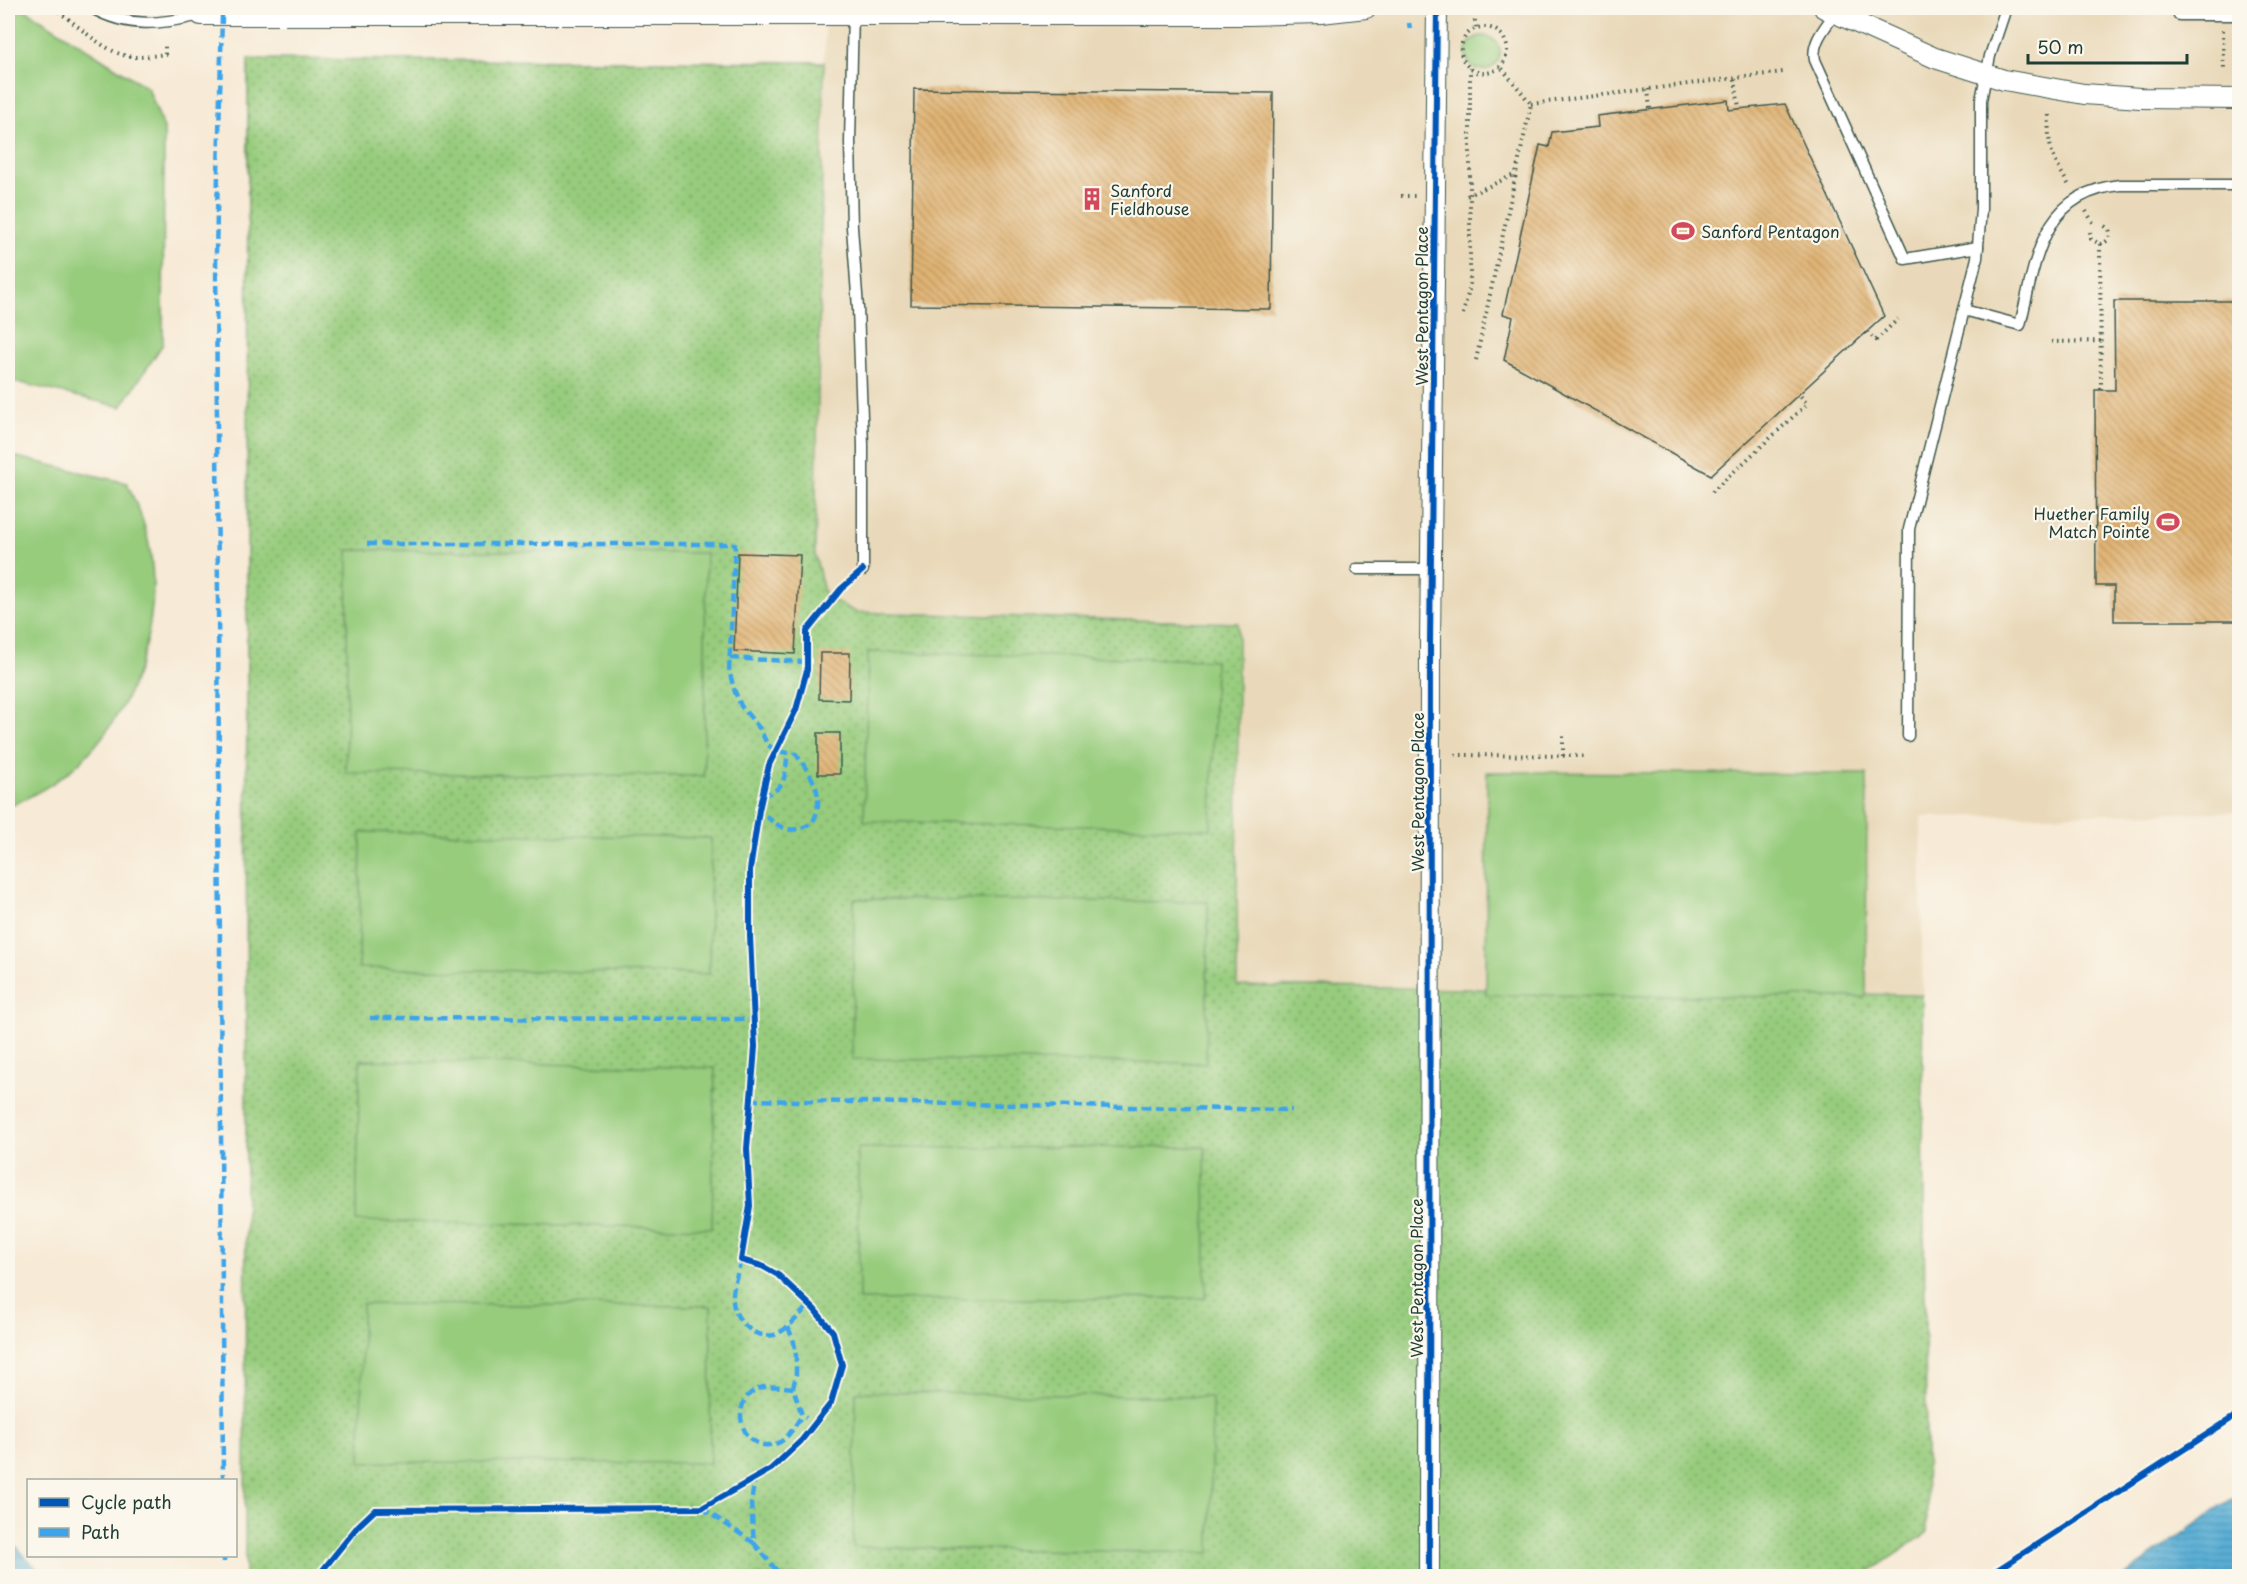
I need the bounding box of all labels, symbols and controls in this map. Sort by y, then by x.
scale bar [2028,27,2187,65]
text: 50 m [2037,33,2084,60]
place label: Sanford Fieldhouse [1110,178,1190,220]
building icon: Sanford Fieldhouse [1079,186,1105,212]
sports icon: Sanford Pentagon [1670,218,1696,244]
place label: Sanford Pentagon [1701,219,1840,243]
street label: West Pentagon Place [1409,226,1433,386]
place label: Huether Family Match Pointe [2034,501,2150,543]
sports icon: Huether Family Match Pointe [2155,509,2181,535]
street label: West Pentagon Place [1405,712,1429,872]
street label: West Pentagon Place [1404,1198,1428,1358]
legend [27,1479,237,1557]
text: Cycle path [81,1488,172,1515]
text: Path [81,1518,120,1545]

